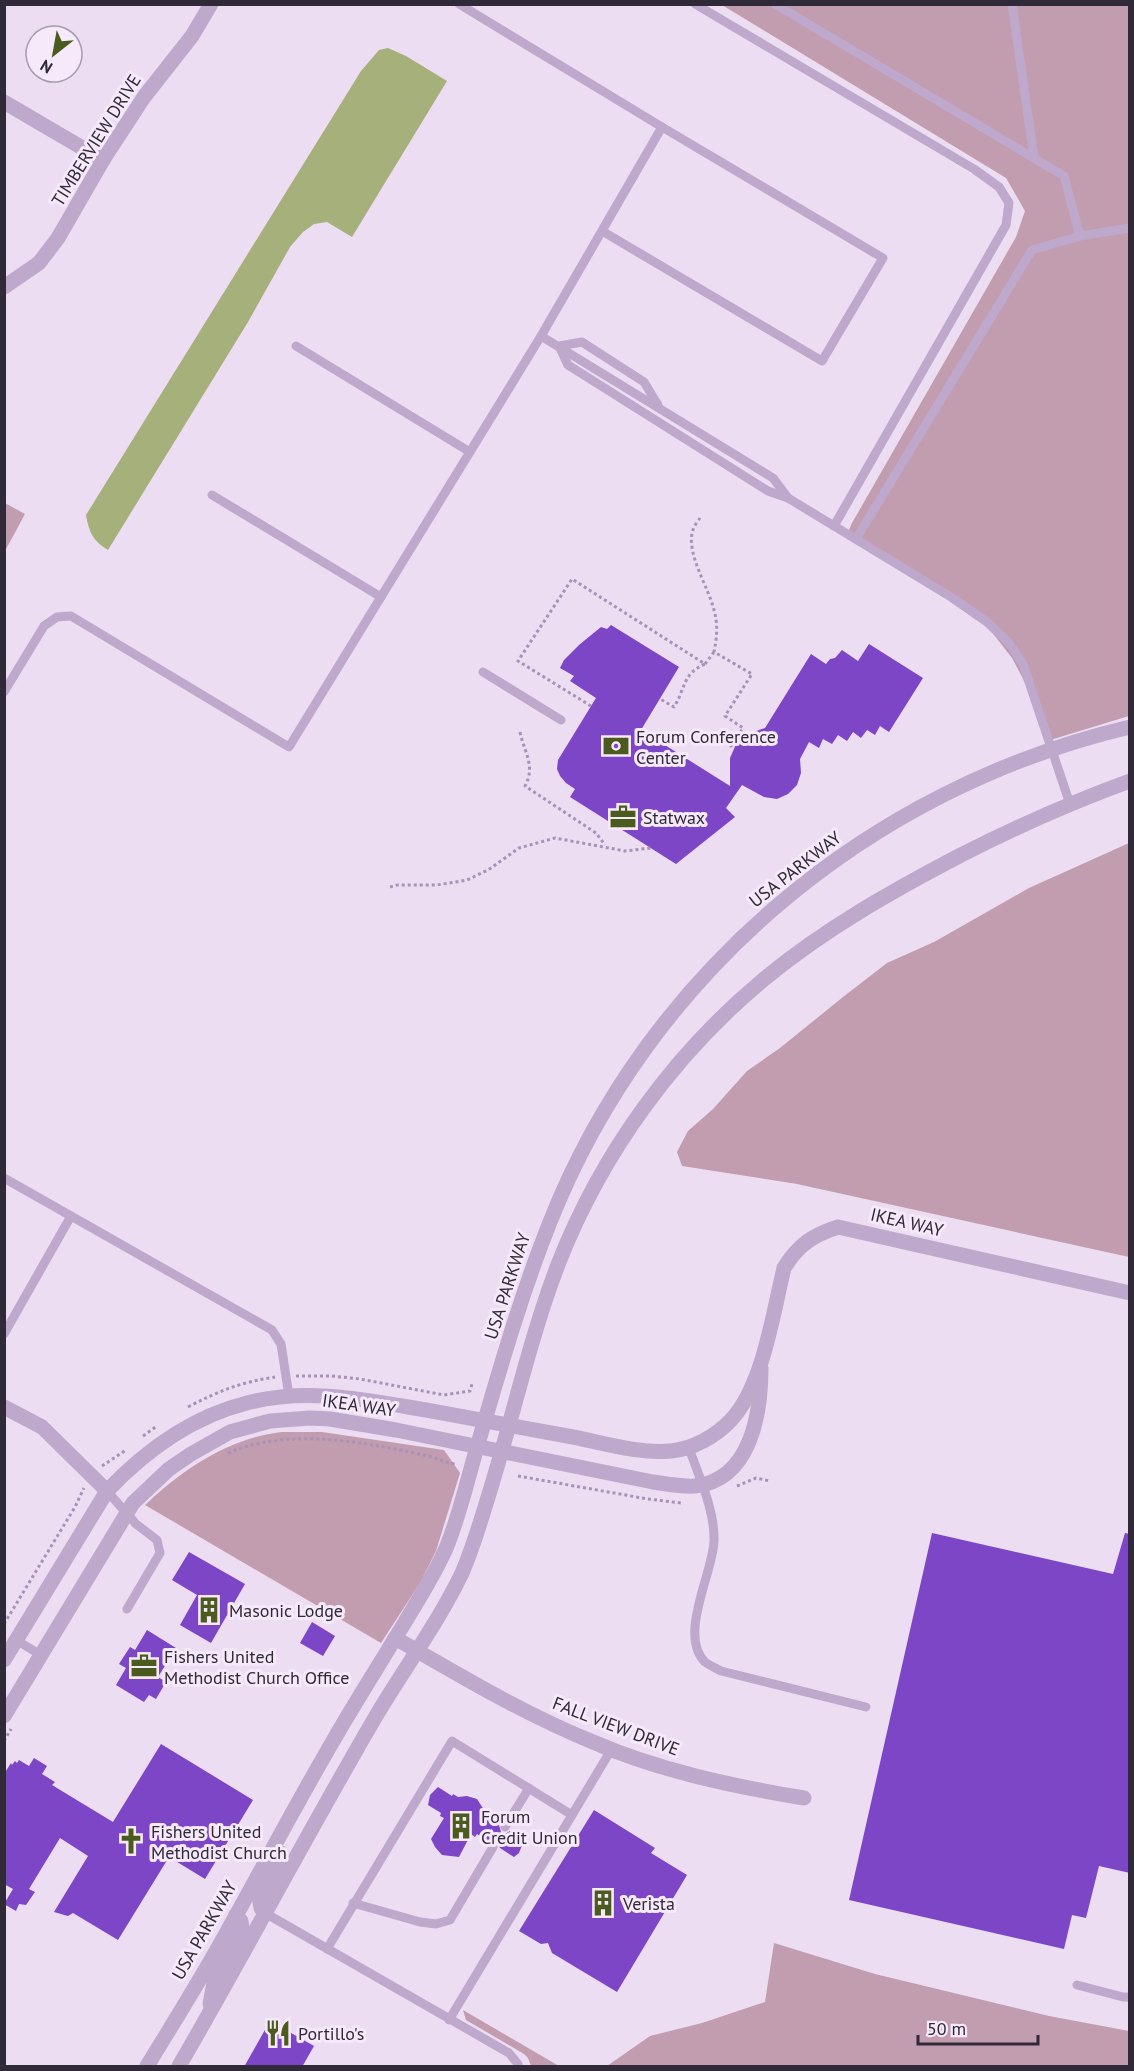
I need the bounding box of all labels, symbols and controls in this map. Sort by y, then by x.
north arrow [24,24,84,84]
text: N [37,56,56,78]
street label: TIMBERVIEW DRIVE [46,70,146,210]
place label: Forum Conference Center [636,725,776,769]
bank icon: Forum Conference Center [601,731,631,761]
office icon: Statwax [608,802,638,832]
place label: Statwax [643,806,705,829]
street label: USA PARKWAY [744,826,846,912]
street label: IKEA WAY [868,1202,946,1242]
street label: USA PARKWAY [479,1230,535,1342]
street label: IKEA WAY [321,1388,397,1422]
building icon: Masonic Lodge [194,1595,224,1625]
place label: Masonic Lodge [229,1599,343,1622]
place label: Fishers United Methodist Church Office [164,1645,349,1689]
office icon: Fishers United Methodist Church Office [129,1651,159,1681]
street label: FALL VIEW DRIVE [549,1691,683,1761]
place label: Forum Credit Union [481,1805,578,1849]
building icon: Forum Credit Union [446,1811,476,1841]
place label: Fishers United Methodist Church [151,1820,287,1864]
church icon: Fishers United Methodist Church [116,1826,146,1856]
street label: USA PARKWAY [166,1876,242,1984]
building icon: Verista [588,1888,618,1918]
place label: Verista [622,1892,675,1915]
scale bar [918,2008,1038,2046]
text: 50 m [927,2017,966,2040]
restaurant icon: Portillo's [263,2018,293,2048]
place label: Portillo's [298,2022,364,2045]

